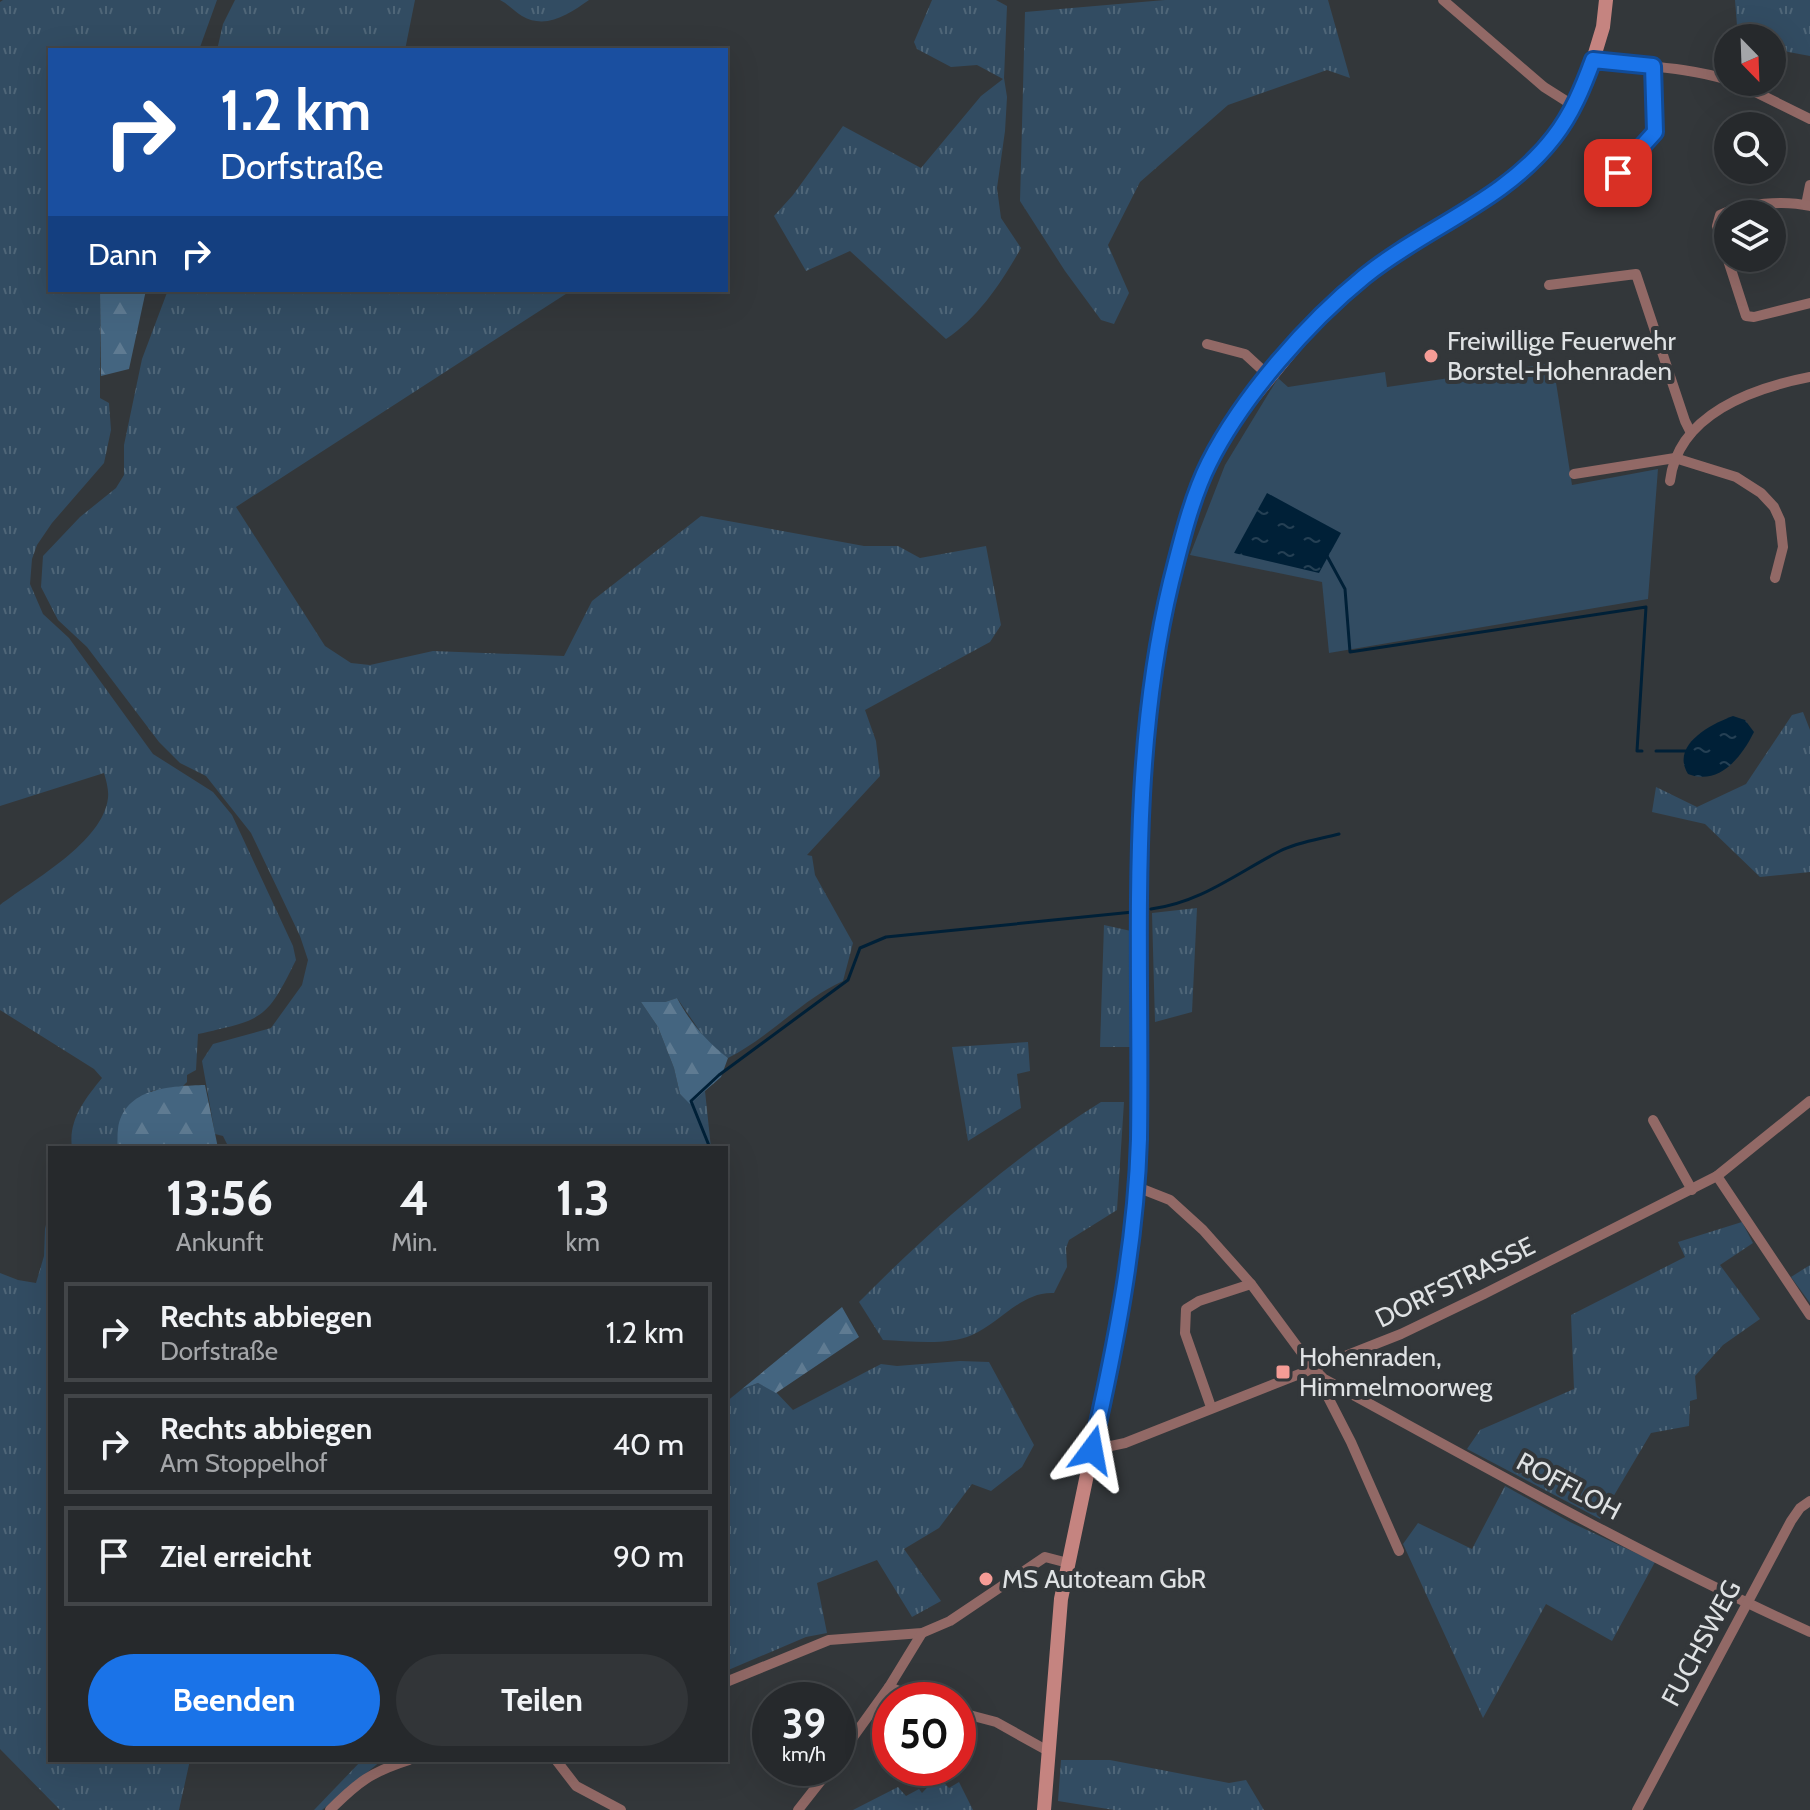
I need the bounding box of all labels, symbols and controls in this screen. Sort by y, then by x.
north arrow [1714,24,1786,96]
map controls [1714,24,1786,272]
text: 1.2 km [220,76,371,144]
icon: right [88,80,192,184]
button: search [1714,112,1786,184]
pin [1584,139,1652,207]
text: Dorfstraße [220,144,384,188]
icon: arrive [1596,151,1640,195]
button: layers [1714,200,1786,272]
icon: right [174,232,218,276]
text: Dann [88,236,158,273]
place label: Freiwillige Feuerwehr Borstel-Hohenraden [1447,325,1676,387]
marker: Freiwillige Feuerwehr Borstel-Hohenraden [1422,347,1440,365]
text: 13:56 [166,1169,273,1227]
text: 4 [399,1169,429,1227]
text: 1.3 [556,1169,610,1227]
text: Ankunft [176,1226,263,1258]
text: Min. [391,1226,438,1258]
text: km [566,1226,600,1258]
street label: DORFSTRASSE [1370,1230,1540,1334]
text: Rechts abbiegen [160,1298,372,1335]
icon: right [92,1310,136,1354]
text: 1.2 km [606,1314,684,1351]
text: Dorfstraße [160,1335,278,1367]
place label: Hohenraden, Himmelmoorweg [1299,1341,1493,1403]
marker: Hohenraden, Himmelmoorweg [1274,1363,1292,1381]
position arrow [1050,1408,1134,1492]
text: Rechts abbiegen [160,1410,372,1447]
icon: right [92,1422,136,1466]
text: 40 m [613,1426,684,1463]
street label: ROFFLOH [1511,1445,1627,1527]
text: Am Stoppelhof [160,1447,328,1479]
icon: arrive [92,1534,136,1578]
text: Ziel erreicht [160,1538,311,1575]
text: 90 m [613,1538,684,1575]
place label: MS Autoteam GbR [1002,1563,1207,1595]
marker: MS Autoteam GbR [977,1570,995,1588]
street label: FUCHSWEG [1654,1574,1748,1712]
button: Beenden [88,1654,380,1746]
button: Teilen [396,1654,688,1746]
speed limit sign: 50 [872,1682,976,1786]
text: 39 [782,1699,826,1748]
text: km/h [782,1742,826,1766]

